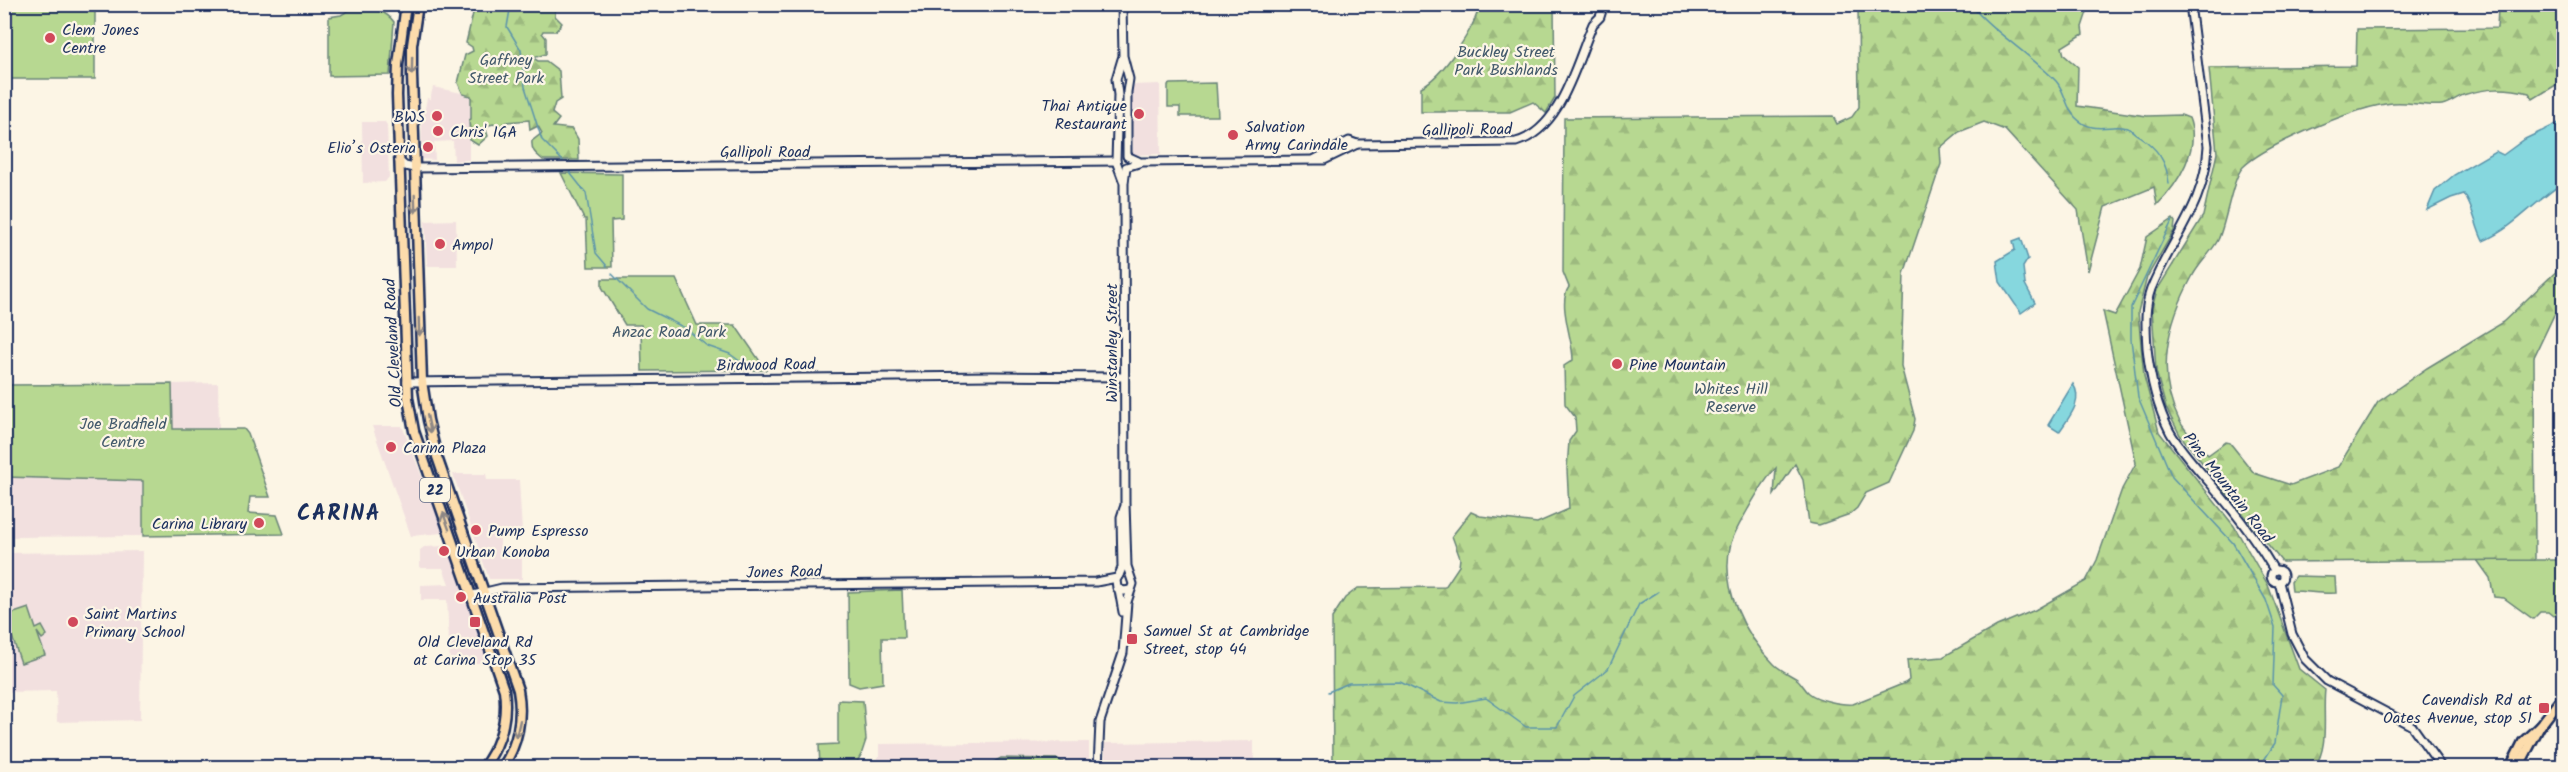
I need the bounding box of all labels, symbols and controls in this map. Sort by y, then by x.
place label: Clem Jones Centre [62,18,139,61]
marker: Clem Jones Centre [43,31,57,45]
park label: Buckley Street Park Bushlands [1454,40,1558,83]
park label: Gaffney Street Park [468,48,544,91]
one-way arrow [406,55,418,75]
place label: Thai Antique Restaurant [1041,94,1128,137]
place label: BWS [394,105,426,130]
marker: Thai Antique Restaurant [1132,107,1146,121]
marker: BWS [430,109,444,123]
place label: Salvation Army Carindale [1245,115,1348,158]
street label: Gallipoli Road [1422,117,1513,144]
place label: Chris' IGA [450,120,518,145]
marker: Chris' IGA [431,124,445,138]
marker: Salvation Army Carindale [1226,128,1240,142]
place label: Elio’s Osteria [327,136,416,161]
marker: Elio’s Osteria [421,140,435,154]
street label: Gallipoli Road [720,140,811,165]
one-way arrow [410,193,421,213]
place label: Ampol [452,233,493,258]
marker: Ampol [433,237,447,251]
street label: Old Cleveland Road [378,277,409,408]
street label: Winstanley Street [1100,282,1125,403]
one-way arrow [414,316,425,336]
park label: Anzac Road Park [612,320,726,345]
street label: Birdwood Road [716,352,817,379]
place label: Pine Mountain [1629,353,1726,378]
marker: Pine Mountain [1610,357,1624,371]
park label: Whites Hill Reserve [1694,377,1768,420]
park label: Joe Bradfield Centre [80,412,167,455]
one-way arrow [423,414,435,433]
street label: Pine Mountain Road [2176,427,2280,550]
place label: Carina Plaza [403,436,486,461]
marker: Carina Plaza [384,440,398,454]
road number: 22 [420,478,450,502]
district label: CARINA [297,497,381,532]
place label: Carina Library [152,512,247,537]
one-way arrow [439,512,450,530]
marker: Carina Library [252,516,266,530]
place label: Pump Espresso [488,519,588,544]
marker: Pump Espresso [469,523,483,537]
place label: Urban Konoba [456,540,550,565]
marker: Urban Konoba [437,544,451,558]
street label: Jones Road [746,559,823,586]
place label: Australia Post [473,586,568,611]
marker: Australia Post [454,590,468,604]
place label: Saint Martins Primary School [85,602,185,645]
marker: Saint Martins Primary School [66,615,80,629]
marker: Old Cleveland Rd at Carina Stop 35 [468,615,482,629]
place label: Samuel St at Cambridge Street, stop 44 [1144,619,1309,662]
place label: Old Cleveland Rd at Carina Stop 35 [414,630,538,673]
marker: Samuel St at Cambridge Street, stop 44 [1125,632,1139,646]
place label: Cavendish Rd at Oates Avenue, stop 51 [2383,688,2533,731]
marker: Cavendish Rd at Oates Avenue, stop 51 [2537,701,2551,715]
one-way arrow [511,719,523,738]

